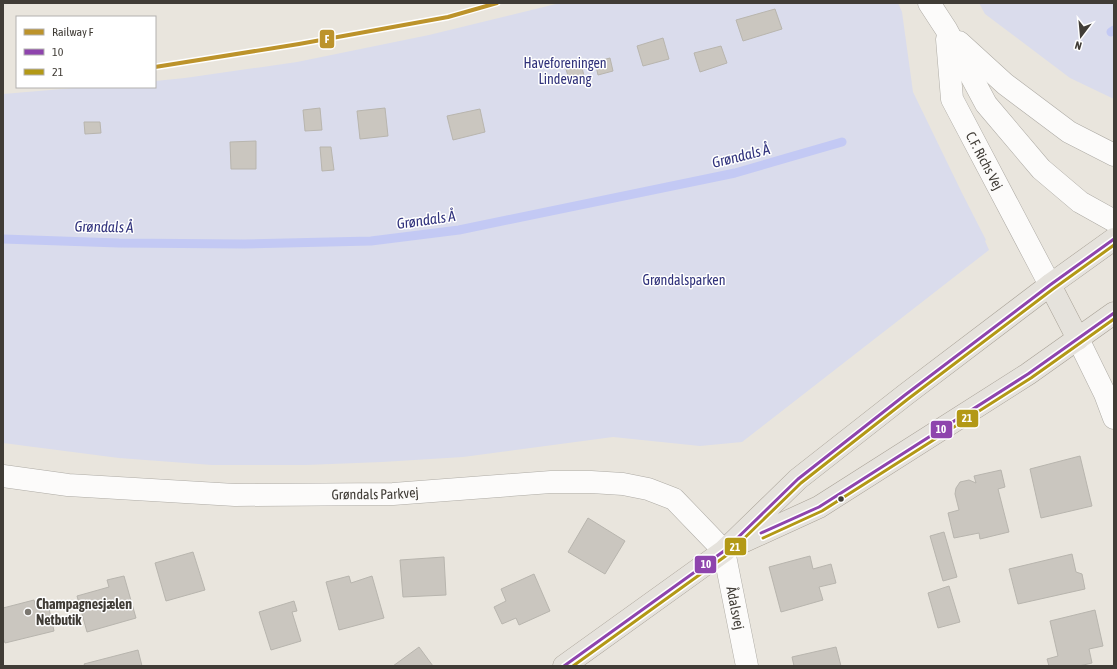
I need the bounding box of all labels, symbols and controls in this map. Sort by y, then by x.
legend [16,16,156,88]
north arrow [1061,16,1101,56]
text: Railway F [52,25,94,39]
line badge: F [319,29,335,49]
text: F [325,33,330,45]
text: N [1073,39,1083,52]
text: 10 [52,45,64,59]
park label: Haveforeningen Lindevang [523,55,607,87]
text: 21 [52,65,64,79]
street label: C.F. Richs Vej [963,129,1006,192]
water label: Grøndals Å [710,140,772,171]
water label: Grøndals Å [396,207,456,232]
water label: Grøndals Å [74,217,134,236]
park label: Grøndalsparken [642,272,726,288]
line badge: 21 [956,409,979,428]
text: 21 [962,412,972,424]
line badge: 10 [930,420,953,439]
text: 10 [936,423,946,435]
street label: Grøndals Parkvej [331,484,419,502]
unlabelled marker [836,494,846,504]
line badge: 21 [724,537,747,556]
text: 21 [730,541,740,553]
line badge: 10 [694,555,717,574]
text: 10 [701,558,711,570]
street label: Ådalsvej [723,585,748,631]
place label: Champagnesjælen Netbutik [36,596,132,628]
marker: Champagnesjælen Netbutik [23,607,33,617]

